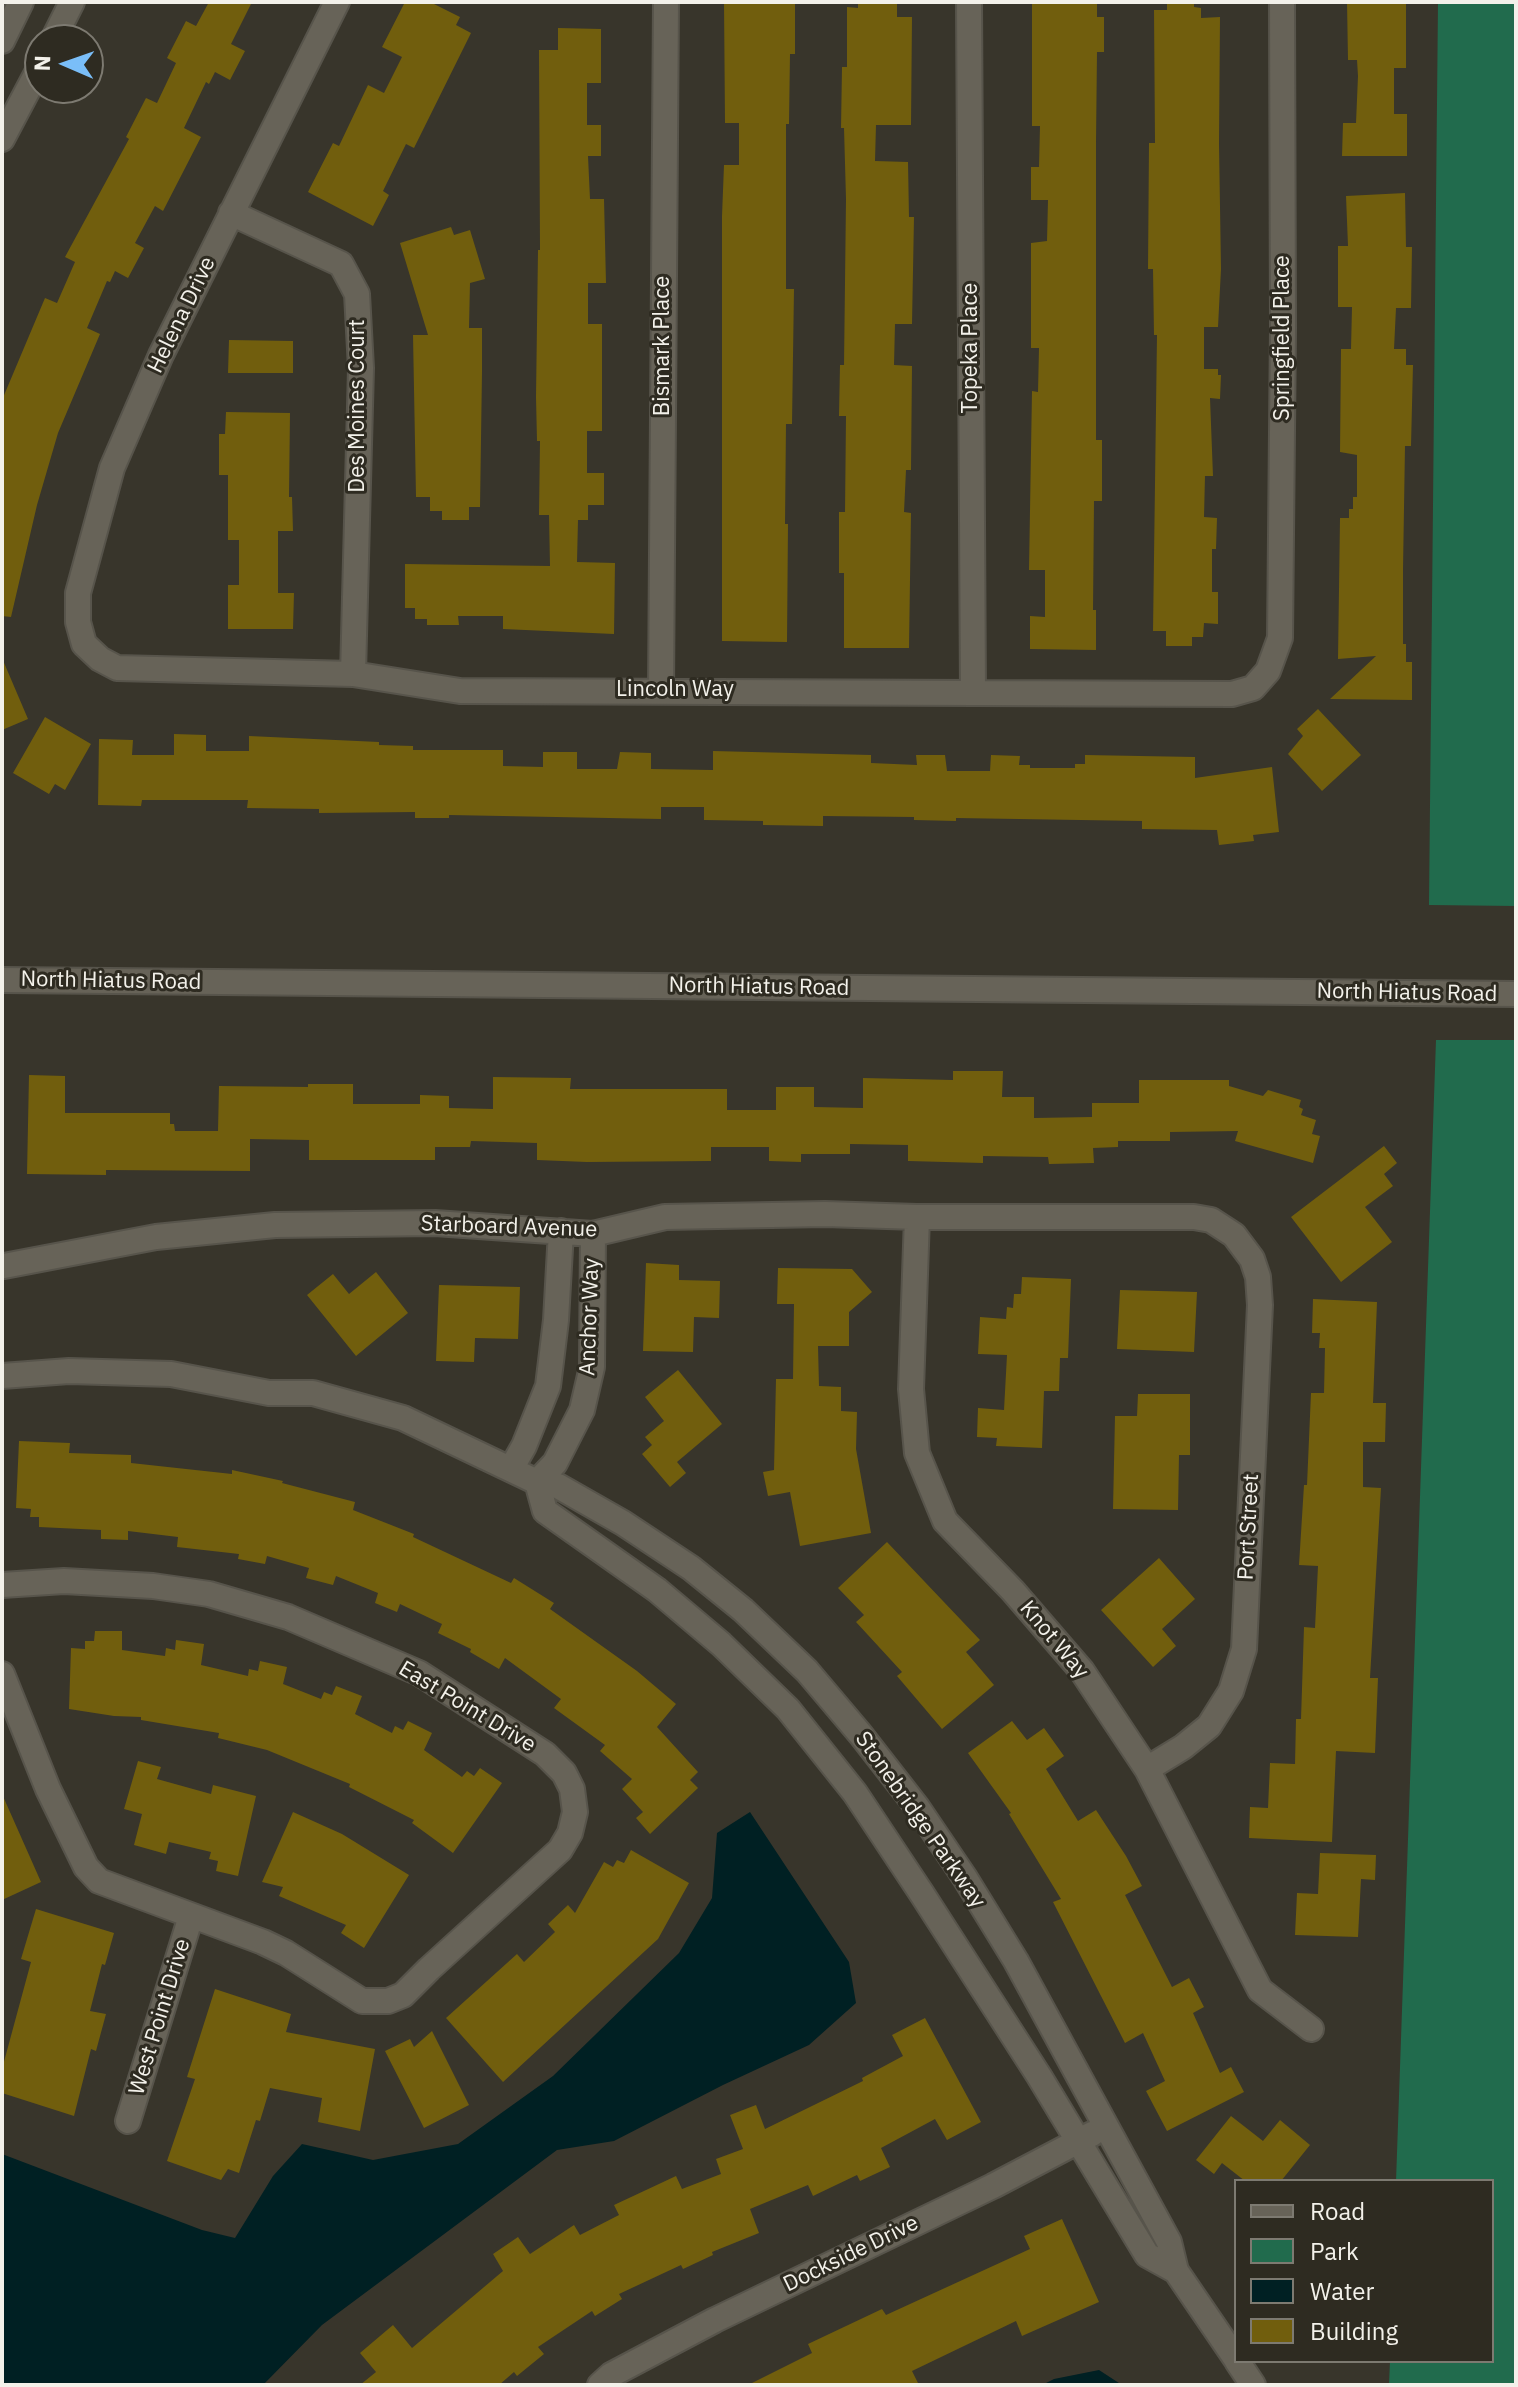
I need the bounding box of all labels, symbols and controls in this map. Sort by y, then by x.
north arrow [24,24,104,104]
text: N [27,55,56,72]
street label: Helena Drive [142,253,222,377]
street label: Springfield Place [1270,255,1296,421]
street label: Bismark Place [650,276,676,416]
street label: Topeka Place [958,283,984,413]
street label: Des Moines Court [345,319,371,493]
street label: Lincoln Way [616,677,734,703]
street label: North Hiatus Road [20,966,202,996]
street label: North Hiatus Road [668,972,850,1002]
street label: North Hiatus Road [1316,978,1498,1008]
street label: Starboard Avenue [420,1211,598,1243]
street label: Anchor Way [575,1258,605,1376]
street label: Port Street [1233,1473,1265,1581]
street label: Knot Way [1014,1596,1094,1684]
street label: East Point Drive [394,1656,540,1758]
street label: Stonebridge Parkway [849,1727,991,1913]
street label: West Point Drive [124,1936,196,2098]
legend [1234,2179,1494,2363]
text: Road [1310,2195,1365,2227]
street label: Dockside Drive [779,2210,923,2298]
text: Park [1310,2235,1359,2267]
text: Water [1310,2275,1374,2307]
text: Building [1310,2315,1398,2347]

